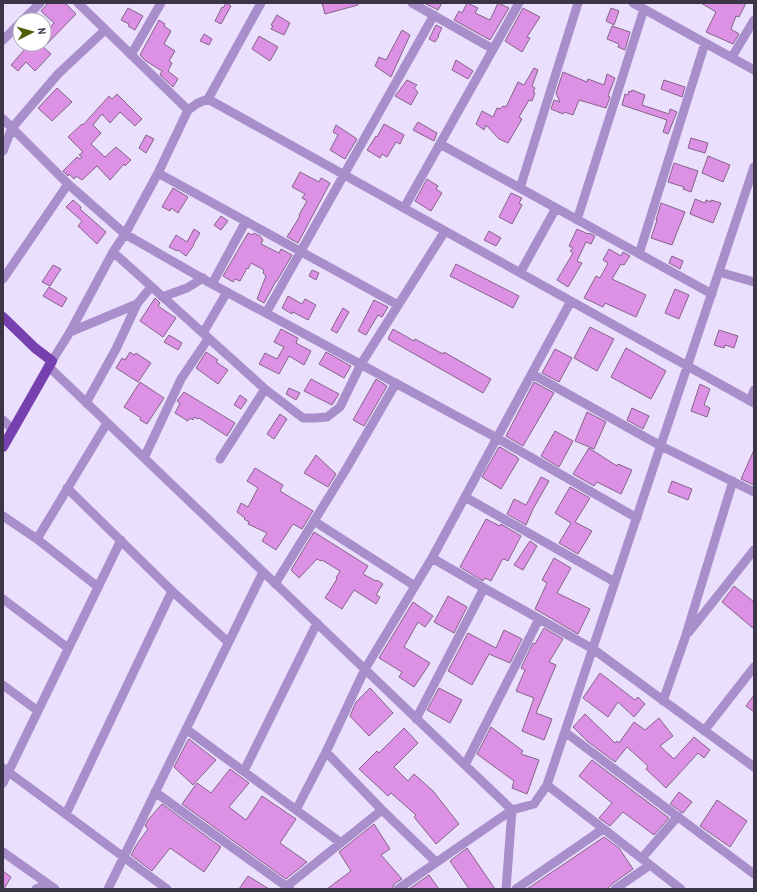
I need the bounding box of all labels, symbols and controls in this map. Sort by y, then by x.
north arrow [12,12,52,52]
text: N [35,27,49,35]

